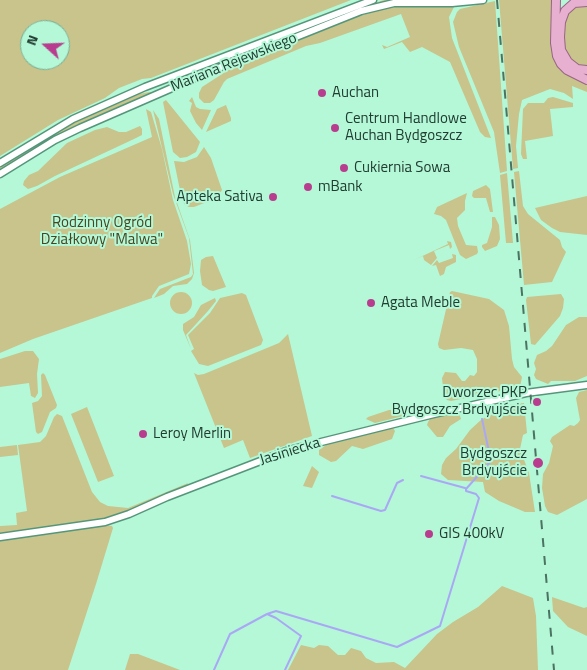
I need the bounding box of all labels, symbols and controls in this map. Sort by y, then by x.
north arrow [20,20,70,70]
street label: Mariana Rejewskiego [168,29,300,97]
text: N [20,32,43,48]
place label: Auchan [332,84,379,102]
marker: Auchan [316,87,328,99]
place label: Centrum Handlowe Auchan Bydgoszcz [345,110,467,145]
marker: Centrum Handlowe Auchan Bydgoszcz [329,122,341,134]
place label: Cukiernia Sowa [354,159,450,177]
marker: Cukiernia Sowa [338,162,350,174]
place label: mBank [318,178,363,196]
marker: mBank [302,181,314,193]
place label: Apteka Sativa [177,188,263,206]
marker: Apteka Sativa [267,191,279,203]
park label: Rodzinny Ogród Działkowy "Malwa" [41,214,163,249]
place label: Agata Meble [381,294,460,312]
marker: Agata Meble [365,297,377,309]
place label: Dworzec PKP Bydgoszcz Brdyujście [392,384,527,419]
marker: Dworzec PKP Bydgoszcz Brdyujście [531,396,543,408]
place label: Leroy Merlin [153,425,231,443]
marker: Leroy Merlin [137,428,149,440]
street label: Jasiniecka [258,434,322,470]
place label: Bydgoszcz Brdyujście [460,445,527,480]
marker: Bydgoszcz Brdyujście [531,456,545,470]
place label: GIS 400kV [439,525,504,543]
marker: GIS 400kV [423,528,435,540]

